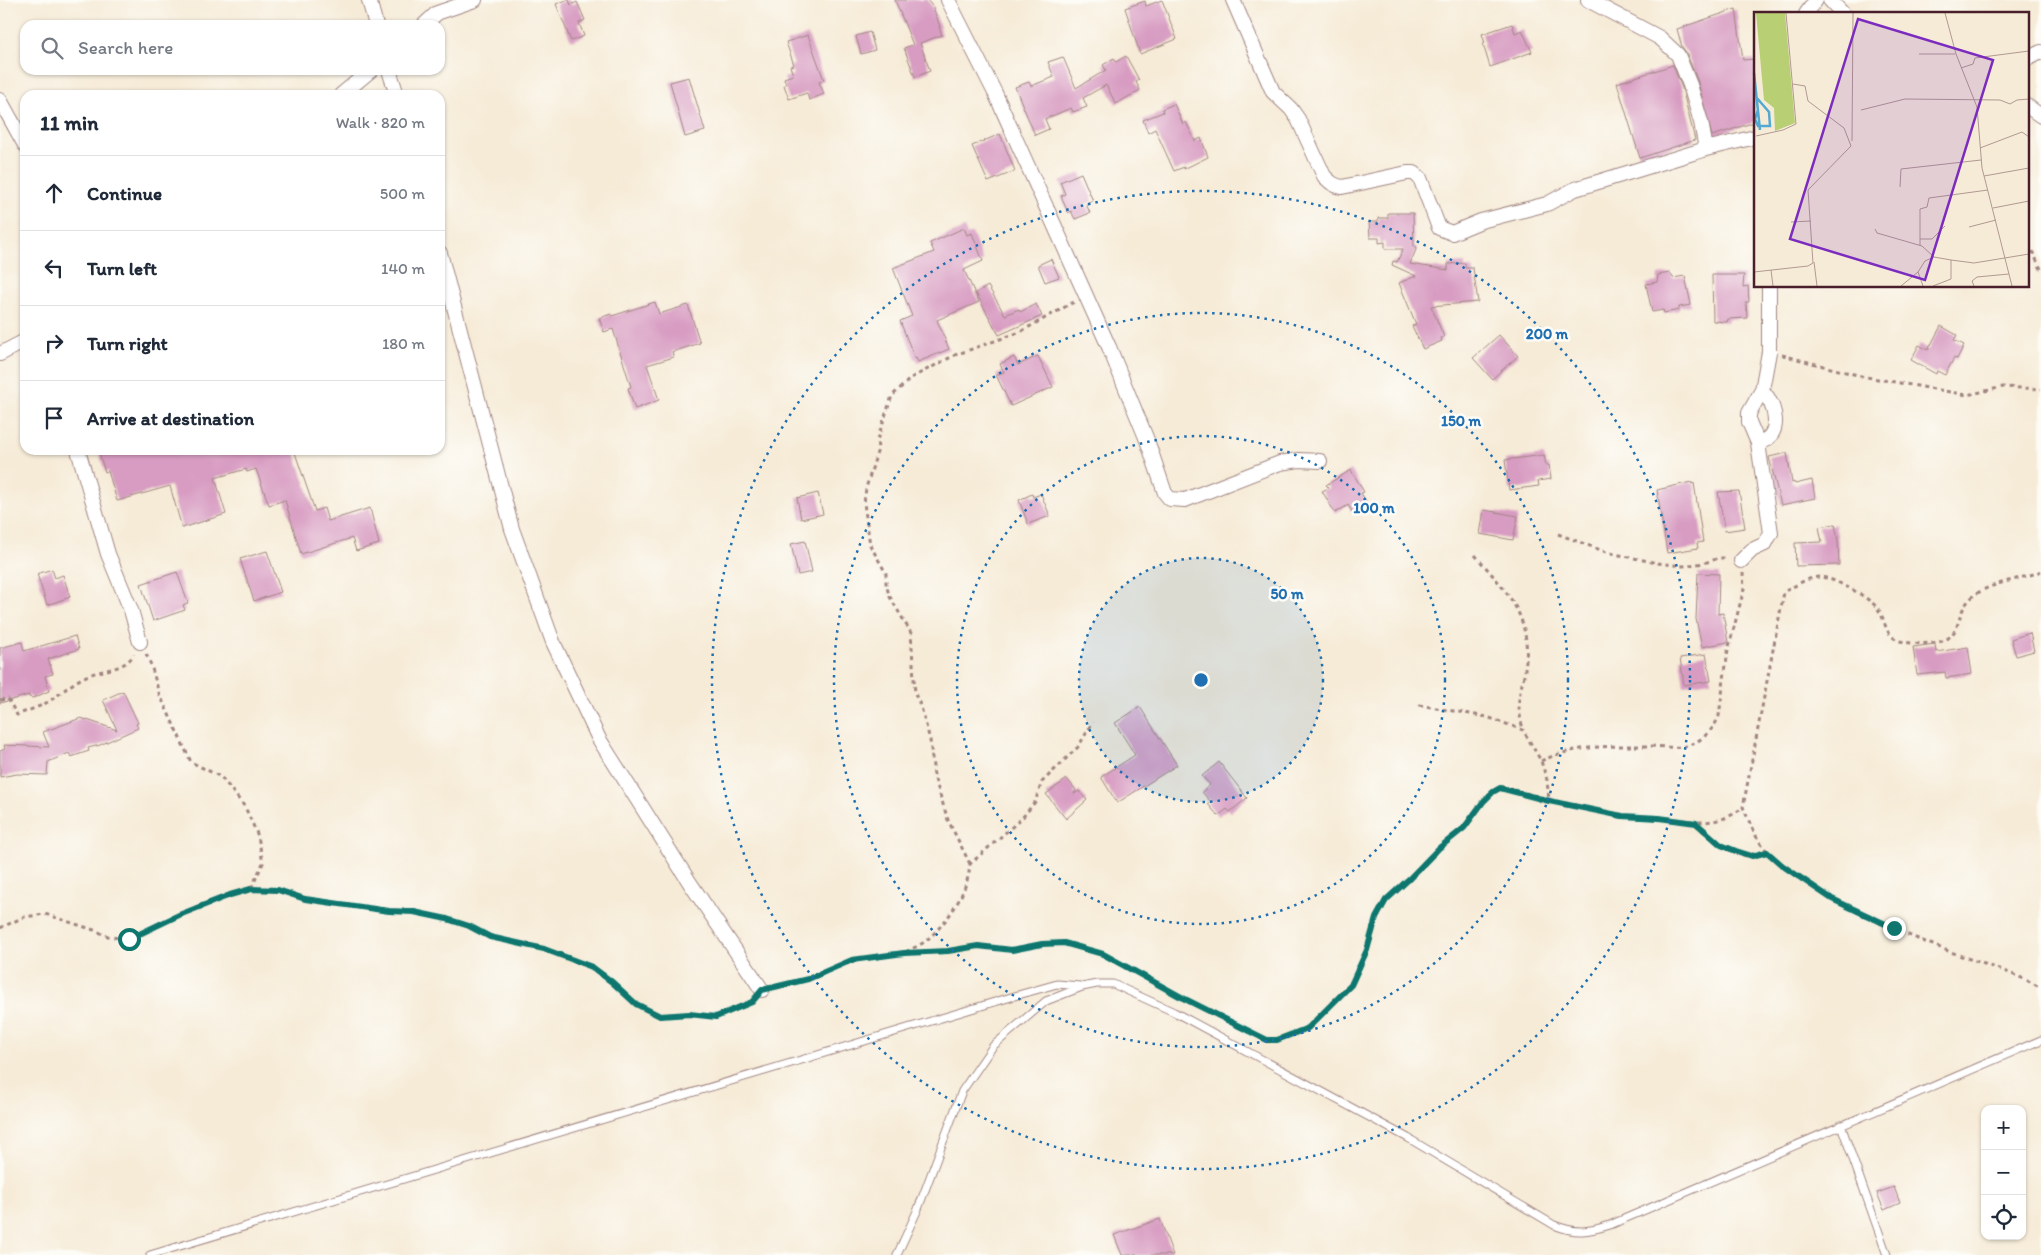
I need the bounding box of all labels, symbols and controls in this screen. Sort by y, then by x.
inset map [1754,12,2028,288]
search box [20,20,445,75]
icon: search [38,34,66,62]
text: Search here [78,36,173,59]
text: 11 min [40,110,98,135]
text: Walk · 820 m [336,113,425,132]
icon: ahead [40,179,68,207]
text: Continue [87,182,162,205]
text: 500 m [380,184,425,203]
icon: left [40,254,68,282]
text: Turn left [87,257,157,280]
text: 140 m [381,259,425,278]
text: 200 m [1526,325,1569,343]
icon: right [40,329,68,357]
text: Turn right [87,332,168,355]
text: 180 m [382,334,425,353]
icon: arrive [40,404,68,432]
text: Arrive at destination [87,407,254,430]
text: 150 m [1441,412,1481,430]
text: 100 m [1353,499,1395,517]
text: 50 m [1270,585,1304,603]
centre of rings [1192,671,1210,689]
route end [1883,917,1906,940]
route start [118,928,141,951]
map controls [1981,1105,2026,1240]
button: + [1981,1105,2026,1150]
button: − [1981,1150,2026,1195]
button: locate [1981,1195,2026,1240]

